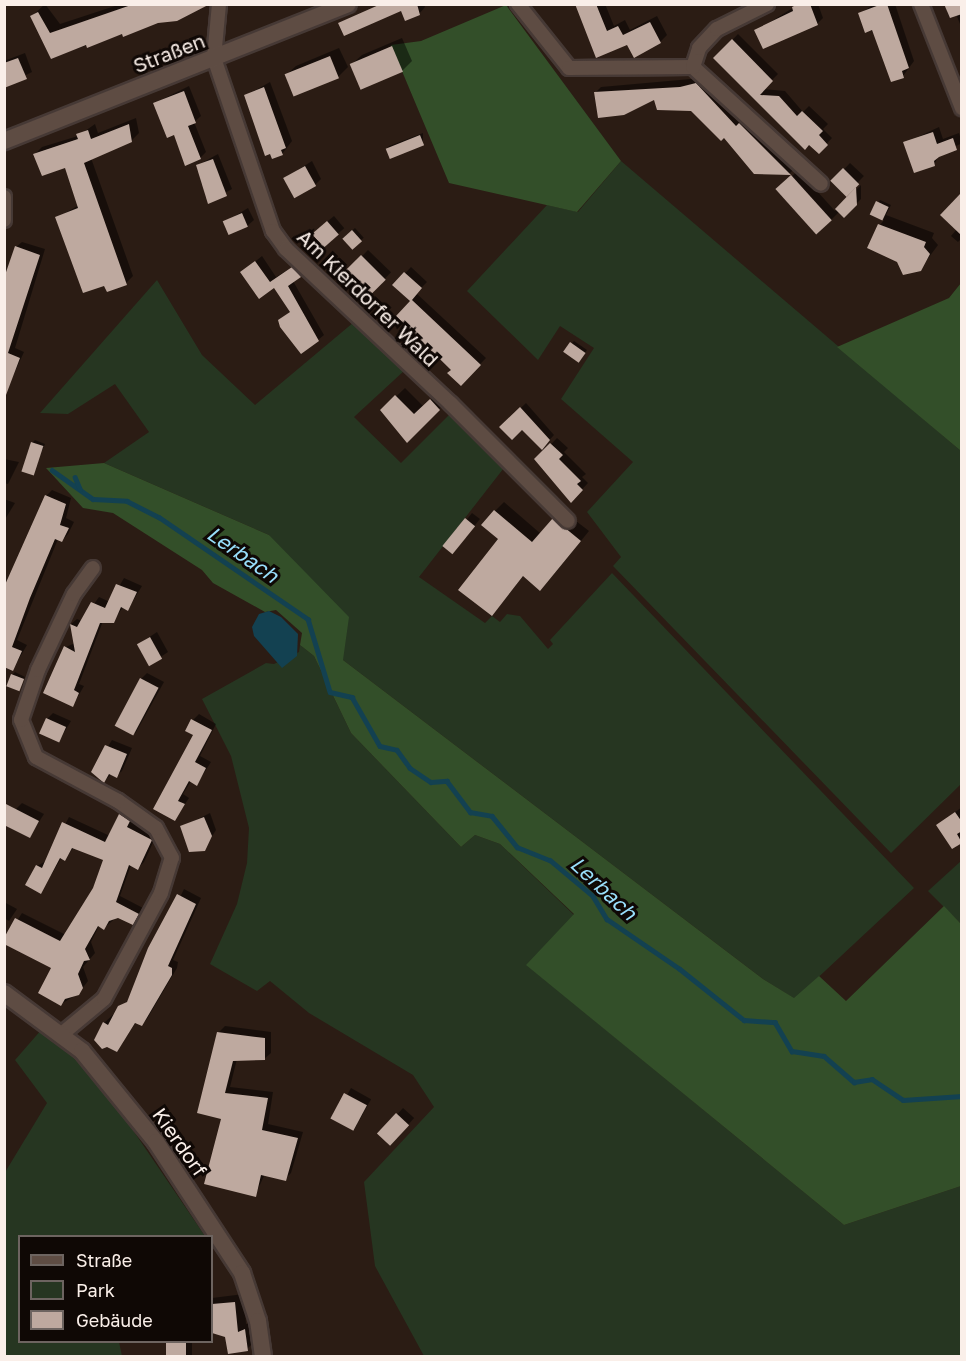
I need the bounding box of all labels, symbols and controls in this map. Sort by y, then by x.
street label: Straßen [130,28,208,78]
street label: Am Kierdorfer Wald [293,225,443,371]
water label: Lerbach [202,520,284,588]
water label: Lerbach [566,851,642,925]
street label: Kierdorf [148,1103,212,1181]
legend [18,1235,213,1343]
text: Straße [76,1249,132,1271]
text: Park [76,1279,115,1301]
text: Gebäude [76,1309,153,1331]

